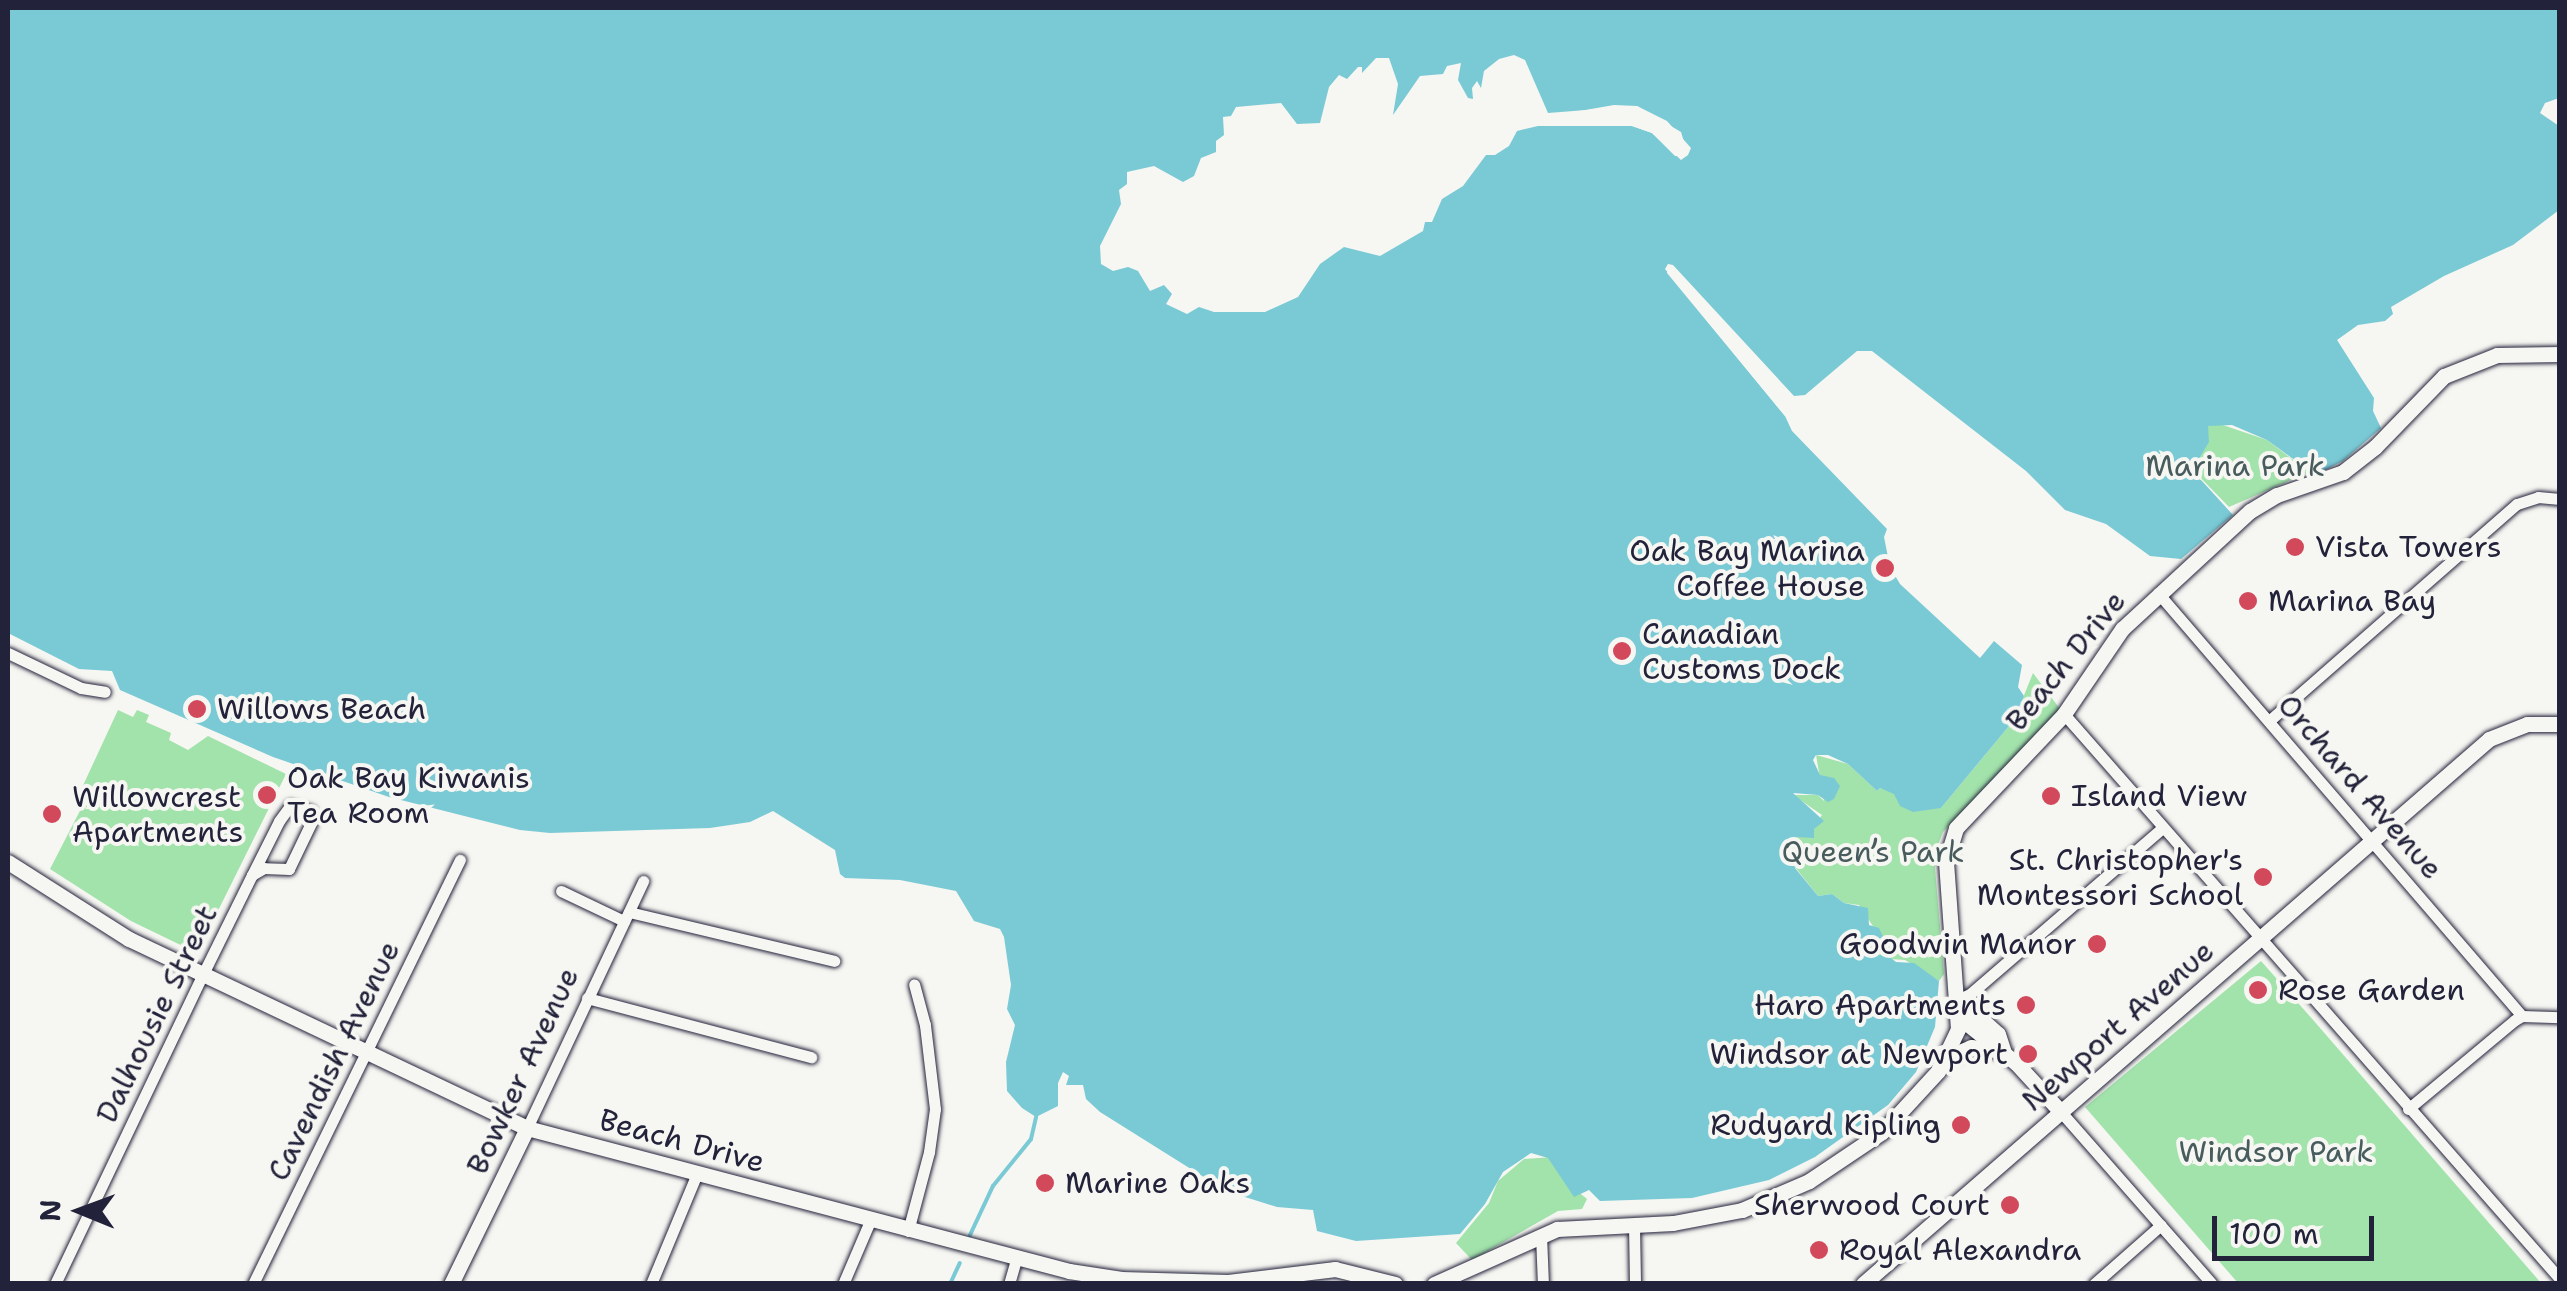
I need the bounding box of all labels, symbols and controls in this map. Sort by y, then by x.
park label: Marina Park [2145,448,2325,484]
place label: Vista Towers [2315,529,2501,565]
place label: Oak Bay Marina Coffee House [1629,533,1865,604]
marker: Vista Towers [2284,536,2306,558]
marker: Oak Bay Marina Coffee House [1874,557,1896,579]
place label: Marina Bay [2268,583,2436,619]
street label: Beach Drive [1999,584,2133,738]
marker: Marina Bay [2237,590,2259,612]
place label: Canadian Customs Dock [1642,616,1841,686]
marker: Canadian Customs Dock [1611,640,1633,662]
street label: Orchard Avenue [2270,687,2450,887]
place label: Willows Beach [217,691,426,727]
marker: Willows Beach [186,698,208,720]
place label: Oak Bay Kiwanis Tea Room [287,760,530,830]
place label: Island View [2071,778,2247,814]
place label: Willowcrest Apartments [72,779,243,850]
marker: Oak Bay Kiwanis Tea Room [256,784,278,806]
marker: Island View [2040,785,2062,807]
marker: Willowcrest Apartments [41,803,63,825]
park label: Queen’s Park [1781,834,1965,870]
place label: St. Christopher's Montessori School [1977,842,2243,912]
marker: St. Christopher's Montessori School [2252,866,2274,888]
street label: Dalhousie Street [89,899,225,1129]
place label: Goodwin Manor [1839,926,2077,962]
street label: Newport Avenue [2015,933,2221,1119]
marker: Goodwin Manor [2086,933,2108,955]
street label: Cavendish Avenue [260,935,408,1187]
street label: Bowker Avenue [459,962,587,1180]
place label: Rose Garden [2278,972,2465,1008]
marker: Rose Garden [2247,979,2269,1001]
place label: Haro Apartments [1754,987,2006,1023]
marker: Haro Apartments [2015,994,2037,1016]
place label: Windsor at Newport [1709,1036,2008,1072]
marker: Windsor at Newport [2017,1043,2039,1065]
street label: Beach Drive [595,1102,769,1180]
place label: Rudyard Kipling [1710,1107,1941,1143]
marker: Rudyard Kipling [1950,1114,1972,1136]
park label: Windsor Park [2179,1134,2373,1170]
north arrow [30,1161,130,1261]
place label: Marine Oaks [1065,1165,1250,1201]
marker: Marine Oaks [1034,1172,1056,1194]
place label: Sherwood Court [1754,1187,1990,1223]
marker: Sherwood Court [1999,1194,2021,1216]
scale bar [2217,1196,2380,1258]
text: N [31,1199,69,1222]
text: 100 m [2229,1213,2319,1254]
place label: Royal Alexandra [1839,1232,2081,1268]
marker: Royal Alexandra [1808,1239,1830,1261]

